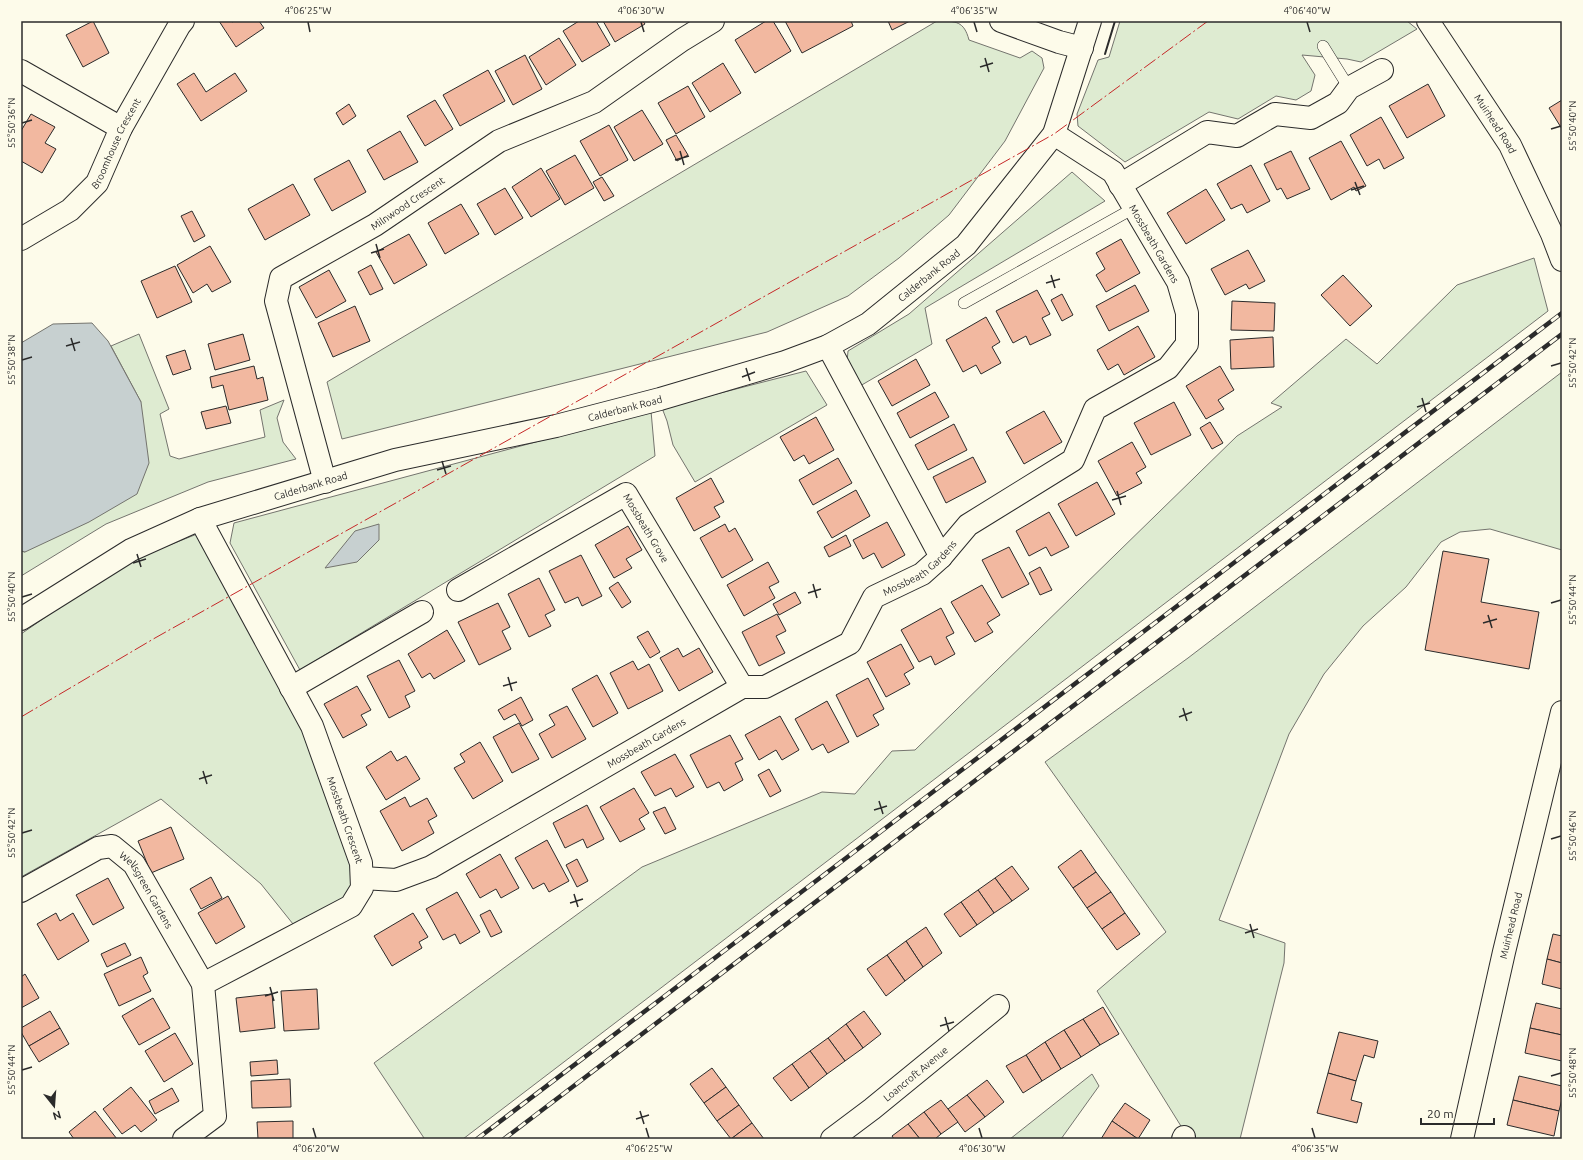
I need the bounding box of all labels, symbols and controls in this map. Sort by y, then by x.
text: 4°06'25"W [284,5,332,16]
text: 4°06'30"W [617,5,665,16]
text: 4°06'35"W [950,5,998,16]
text: 4°06'40"W [1283,5,1331,16]
street label: Muirhead Road [1472,92,1519,155]
street label: Broomhouse Crescent [89,96,142,191]
text: 55°50'36"N [6,98,17,148]
text: 55°50'40"N [1567,101,1578,151]
street label: Milnwood Crescent [368,174,446,232]
street label: Mossbeath Gardens [1127,203,1181,285]
street label: Calderbank Road [896,247,962,303]
text: 55°50'38"N [6,335,17,385]
text: 55°50'42"N [1567,338,1578,388]
street label: Calderbank Road [587,393,663,423]
street label: Calderbank Road [272,469,349,502]
street label: Mossbeath Grove [621,491,671,564]
street label: Mossbeath Gardens [881,538,958,598]
text: 55°50'40"N [6,572,17,622]
text: 55°50'44"N [1567,575,1578,625]
street label: Mossbeath Gardens [605,715,687,769]
street label: Mossbeath Crescent [325,775,365,865]
text: 55°50'42"N [6,808,17,858]
text: 55°50'46"N [1567,811,1578,861]
street label: Wellsgreen Gardens [118,849,175,930]
street label: Muirhead Road [1497,891,1524,960]
street label: Loancroft Avenue [881,1044,950,1103]
text: 55°50'44"N [6,1045,17,1095]
text: 55°50'48"N [1567,1048,1578,1098]
north arrow [34,1086,74,1126]
scale bar [1421,1100,1494,1126]
text: 20 m [1427,1107,1454,1120]
text: N [51,1109,63,1123]
text: 4°06'20"W [292,1143,340,1154]
text: 4°06'25"W [625,1143,673,1154]
text: 4°06'30"W [958,1143,1006,1154]
text: 4°06'35"W [1291,1143,1339,1154]

